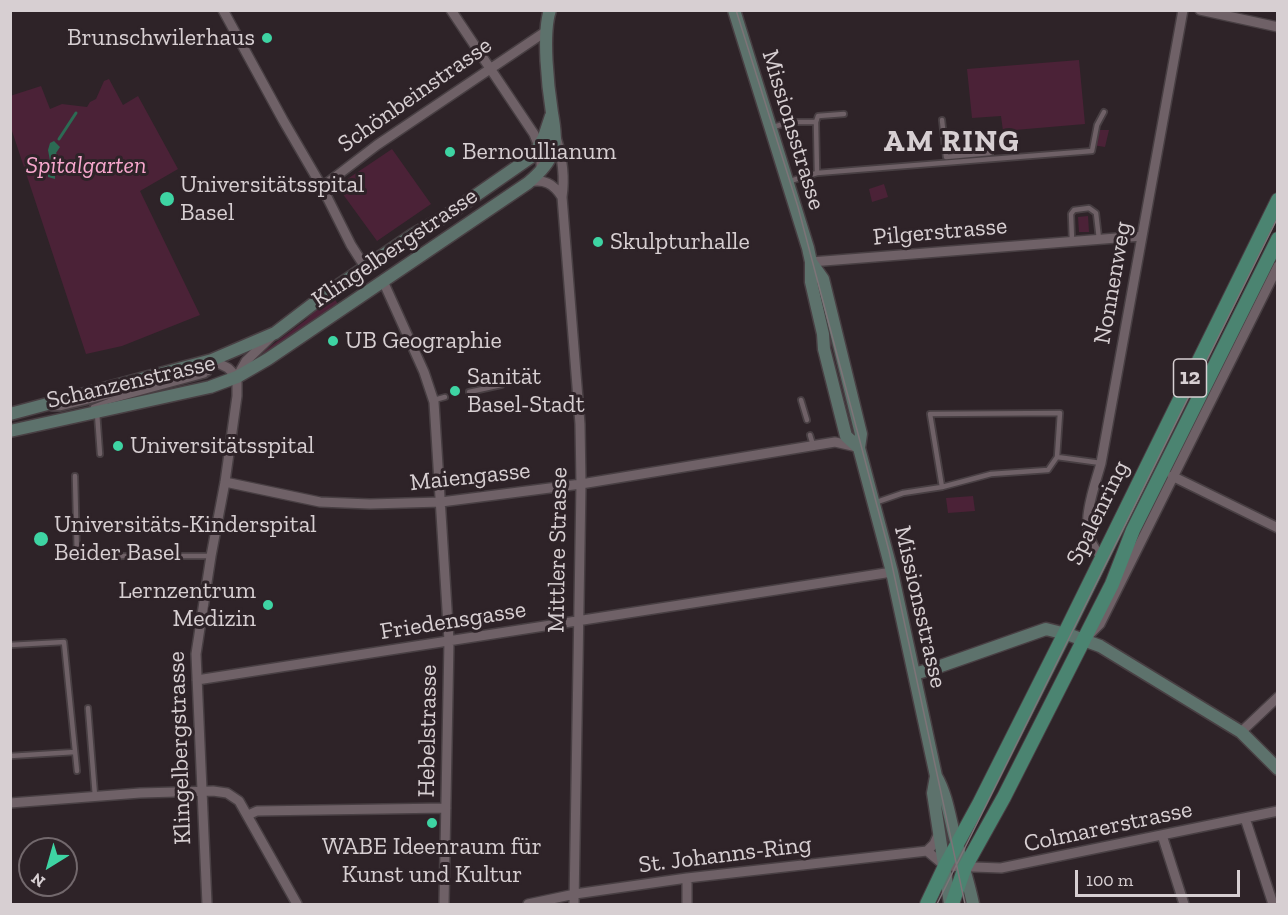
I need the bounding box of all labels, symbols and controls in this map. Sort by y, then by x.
place label: Brunschwilerhaus [67,24,255,52]
marker: Brunschwilerhaus [260,31,274,45]
street label: Schönbeinstrasse [332,31,498,159]
street label: Missionsstrasse [755,47,831,213]
district label: AM RING [884,124,1020,160]
place label: Bernoullianum [462,138,616,166]
marker: Bernoullianum [443,145,457,159]
park label: Spitalgarten [25,152,147,180]
place label: Universitätsspital Basel [180,171,364,227]
street label: Klingelbergstrasse [307,182,483,314]
marker: Universitätsspital Basel [158,190,176,208]
street label: Pilgerstrasse [872,212,1008,252]
street label: Nonnenweg [1088,219,1138,347]
place label: Skulpturhalle [610,228,750,256]
marker: Skulpturhalle [591,235,605,249]
place label: UB Geographie [345,327,502,355]
marker: UB Geographie [326,334,340,348]
street label: Schanzenstrasse [44,349,218,415]
road number: 12 [1174,359,1206,397]
place label: Sanität Basel-Stadt [467,363,585,419]
marker: Sanität Basel-Stadt [448,384,462,398]
place label: Universitätsspital [130,432,314,460]
marker: Universitätsspital [111,439,125,453]
street label: Maiengasse [408,456,532,498]
street label: Spalenring [1060,456,1136,570]
street label: Mittlere Strasse [542,467,574,633]
place label: Universitäts-Kinderspital Beider Basel [54,511,317,567]
street label: Missionsstrasse [887,523,953,691]
marker: Universitäts-Kinderspital Beider Basel [32,530,50,548]
place label: Lernzentrum Medizin [118,577,256,633]
street label: Friedensgasse [378,595,528,647]
marker: Lernzentrum Medizin [261,598,275,612]
street label: Klingelbergstrasse [162,651,198,845]
street label: Hebelstrasse [412,664,444,798]
street label: Colmarerstrasse [1021,795,1195,859]
marker: WABE Ideenraum für Kunst und Kultur [425,816,439,830]
street label: St. Johanns-Ring [637,830,813,880]
place label: WABE Ideenraum für Kunst und Kultur [322,833,542,889]
north arrow [18,837,78,897]
scale bar [1078,858,1243,896]
text: N [27,869,49,891]
text: 100 m [1086,869,1133,891]

